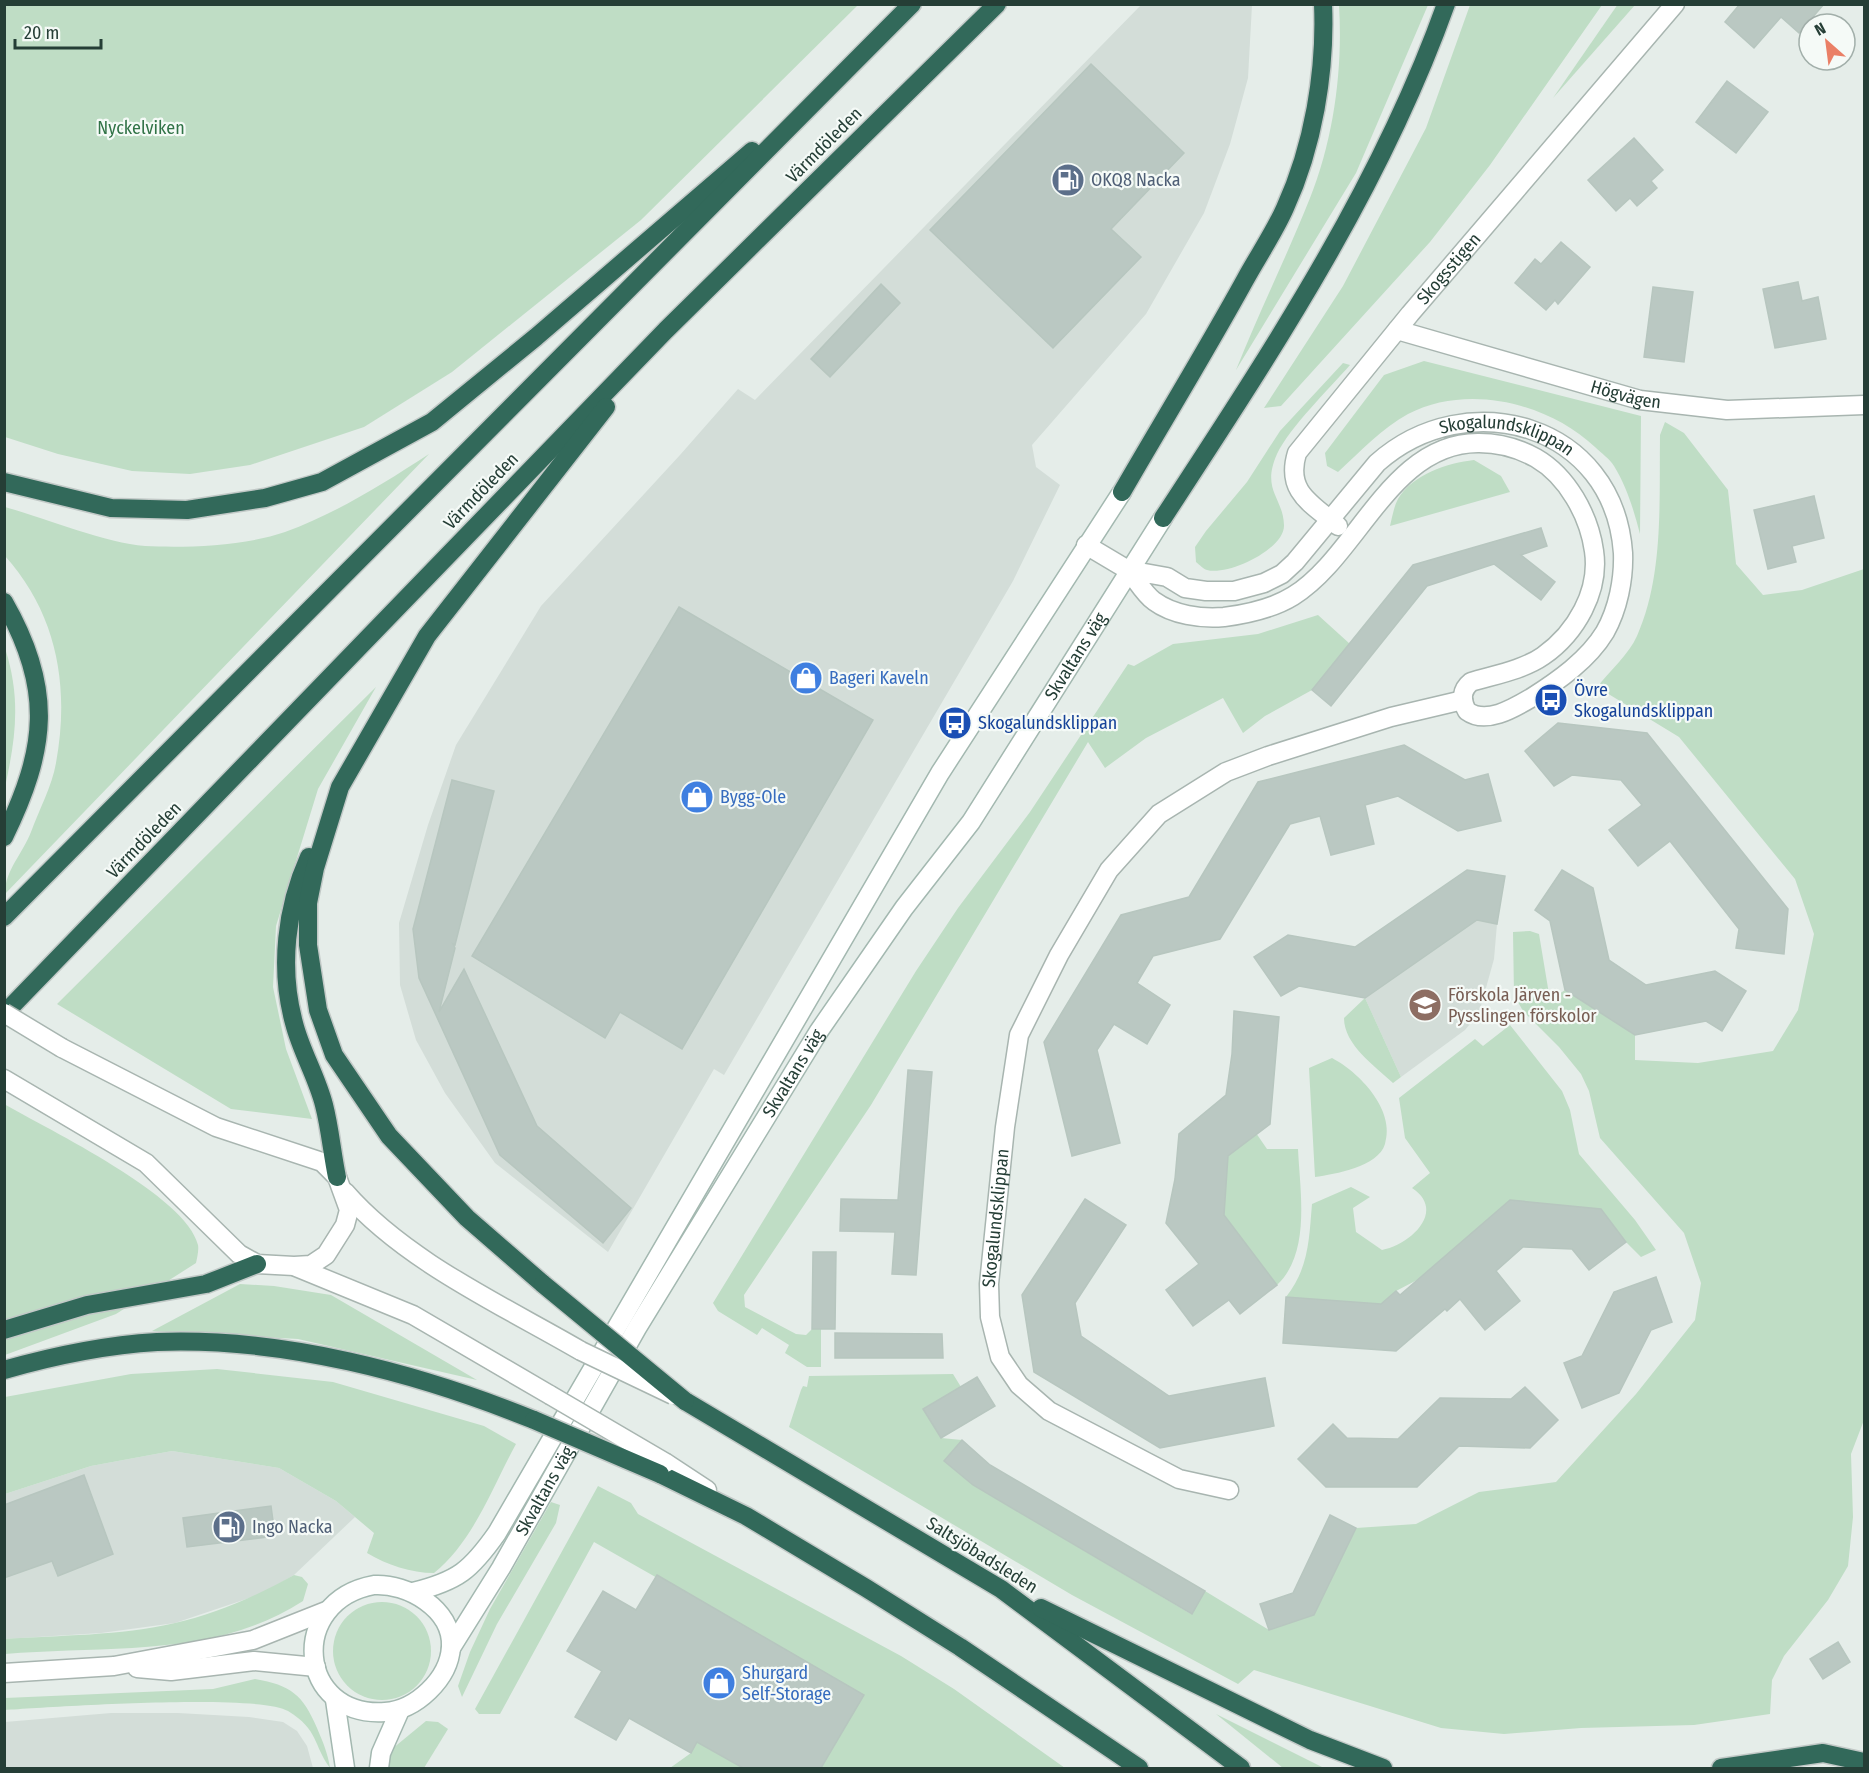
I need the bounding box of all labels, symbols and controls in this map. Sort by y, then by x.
scale bar [15,12,100,50]
north arrow [1797,12,1857,72]
text: N [1811,19,1829,40]
text: 20 m [24,22,59,44]
street label: Värmdöleden [782,103,866,187]
park label: Nyckelviken [97,117,185,139]
fuel station icon: OKQ8 Nacka [1050,162,1086,198]
place label: OKQ8 Nacka [1091,169,1181,191]
street label: Skogsstigen [1412,228,1485,309]
street label: Högvägen [1588,375,1662,413]
street label: Skogalundsklippan [1437,411,1578,461]
street label: Värmdöleden [439,448,523,534]
street label: Skvaltans väg [1040,608,1112,704]
shop icon: Bageri Kaveln [788,660,824,696]
place label: Bageri Kaveln [829,667,929,689]
place label: Övre Skogalundsklippan [1574,679,1713,722]
bus stop icon: Övre Skogalundsklippan [1533,682,1569,718]
bus stop icon: Skogalundsklippan [937,705,973,741]
place label: Skogalundsklippan [978,712,1117,734]
shop icon: Bygg-Ole [679,779,715,815]
place label: Bygg-Ole [720,786,786,808]
street label: Värmdöleden [102,797,186,883]
place label: Förskola Järven - Pysslingen förskolor [1448,984,1597,1027]
school or university icon: Förskola Järven - Pysslingen förskolor [1407,987,1443,1023]
street label: Skvaltans väg [758,1025,829,1121]
street label: Skogalundsklippan [978,1148,1014,1289]
street label: Skvaltans väg [511,1442,579,1540]
fuel station icon: Ingo Nacka [211,1509,247,1545]
street label: Saltsjöbadsleden [922,1512,1042,1598]
place label: Ingo Nacka [252,1516,333,1538]
place label: Shurgard Self-Storage [742,1662,831,1705]
shop icon: Shurgard Self-Storage [701,1665,737,1701]

